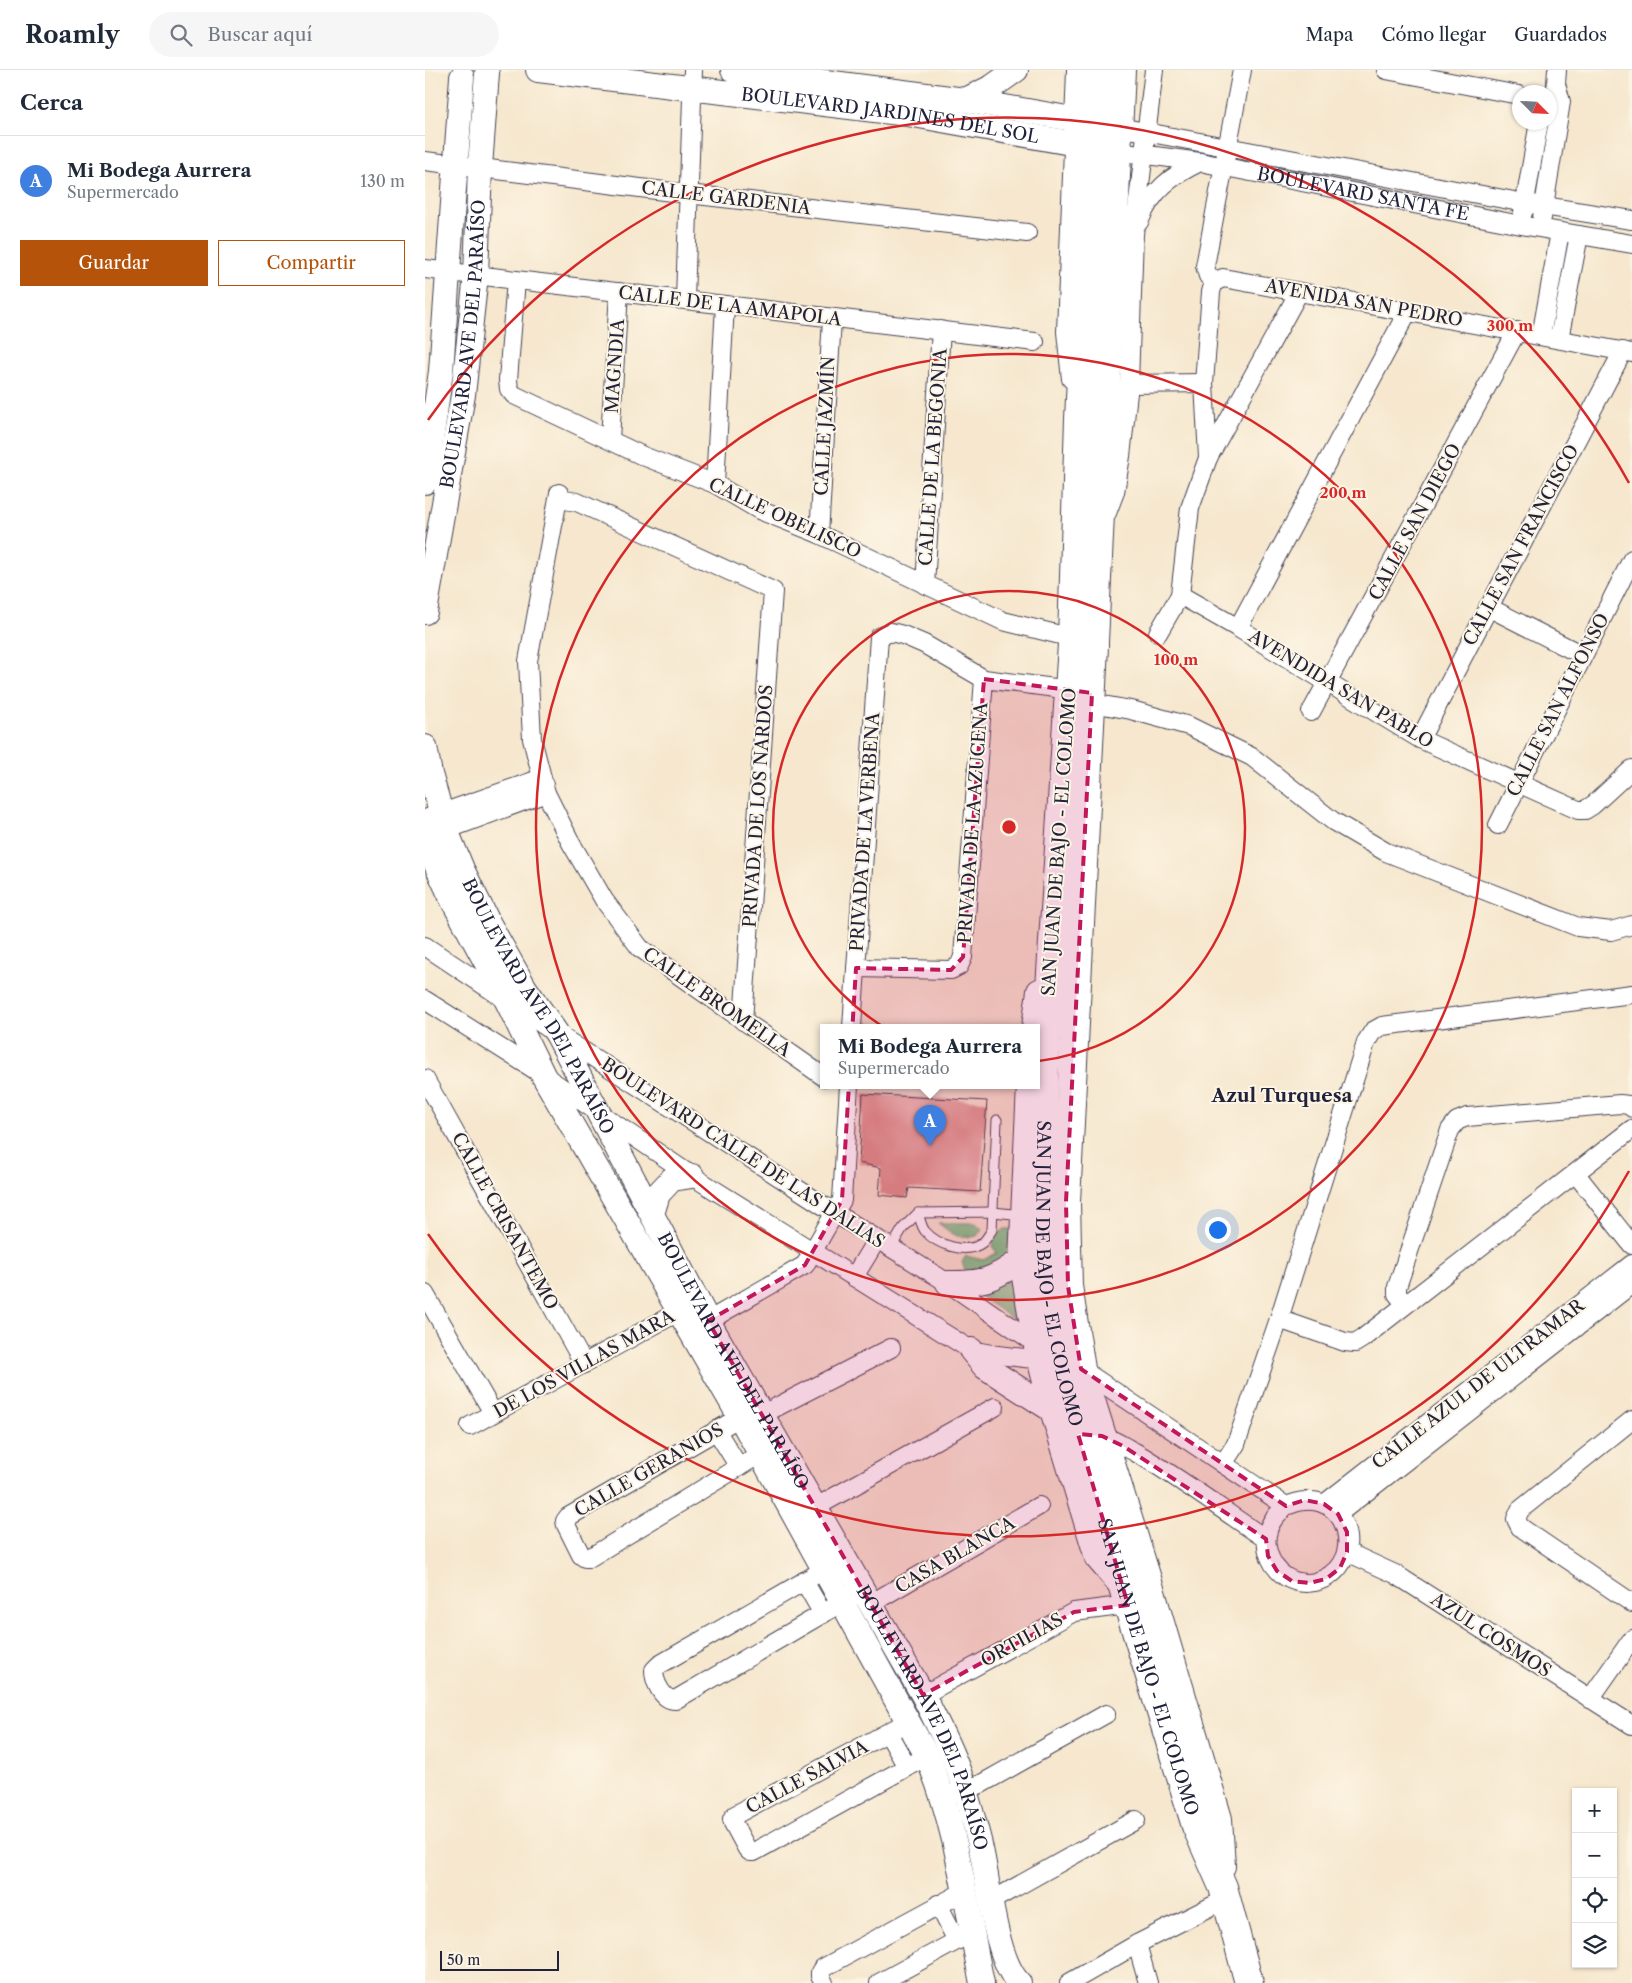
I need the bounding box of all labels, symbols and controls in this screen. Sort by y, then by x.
search box [149,12,499,57]
text: Roamly [25,20,119,49]
icon: search [167,21,195,49]
text: Buscar aquí [207,23,312,46]
text: Mapa [1305,24,1354,46]
text: Cómo llegar [1382,24,1486,46]
text: Guardados [1514,24,1607,46]
street label: BOULEVARD JARDINES DEL SOL [740,83,1041,148]
north arrow [1512,85,1557,130]
text: Cerca [20,90,83,115]
text: Mi Bodega Aurrera [67,159,251,182]
street label: BOULEVARD SANTA FE [1255,162,1471,226]
text: A [30,171,42,191]
text: 130 m [360,171,405,191]
street label: CALLE GARDENIA [640,177,813,219]
text: Supermercado [67,182,179,202]
street label: BOULEVARD AVE DEL PARAÍSO [436,199,490,490]
button: Guardar [20,240,208,286]
button: Compartir [218,240,405,286]
street label: AVENIDA SAN PEDRO [1262,275,1465,331]
street label: CALLE DE LA AMAPOLA [617,281,844,331]
text: 300 m [1487,316,1533,335]
street label: MAGNDIA [601,317,629,414]
street label: CALLE DE LA BEGONIA [914,347,952,567]
street label: CALLE JAZMÍN [809,355,840,496]
street label: CALLE SAN DIEGO [1364,440,1466,604]
street label: CALLE SAN FRANCISCO [1459,441,1583,649]
street label: CALLE OBELISCO [705,473,865,563]
text: 200 m [1320,483,1366,502]
street label: CALLE SAN ALFONSO [1502,610,1614,800]
street label: AVENDIDA SAN PABLO [1244,625,1437,753]
text: 100 m [1154,650,1198,669]
street label: PRIVADA DE LOS NARDOS [739,684,777,928]
street label: SAN JUAN DE BAJO - EL COLOMO [1037,687,1081,997]
street label: PRIVADA DE LA AZUCENA [954,701,992,944]
street label: PRIVADA DE LA VERBENA [846,711,884,952]
centre of rings [1000,818,1018,836]
street label: BOULEVARD AVE DEL PARAÍSO [457,875,619,1138]
street label: CALLE BROMELLA [639,943,796,1062]
popup [820,1024,1040,1089]
text: Mi Bodega Aurrera [838,1035,1022,1058]
street label: BOULEVARD CALLE DE LAS DALIAS [597,1053,889,1253]
text: Supermercado [838,1058,950,1078]
district label: Azul Turquesa [1210,1084,1354,1107]
pin: A [914,1105,946,1146]
street label: SAN JUAN DE BAJO - EL COLOMO [1031,1120,1087,1429]
street label: CALLE CRISANTEMO [447,1128,563,1314]
your location [1205,1217,1231,1243]
street label: BOULEVARD AVE DEL PARAÍSO [653,1229,813,1493]
street label: CALLE AZUL DE ULTRAMAR [1368,1294,1589,1474]
street label: DE LOS VILLAS MARA [490,1305,679,1423]
street label: CALLE GERANIOS [570,1418,728,1522]
street label: CASA BLANCA [891,1511,1019,1598]
street label: SAN JUAN DE BAJO - EL COLOMO [1093,1516,1203,1818]
street label: BOULEVARD AVE DEL PARAÍSO [851,1581,992,1852]
street label: AZUL COSMOS [1426,1587,1555,1682]
street label: ORTILIAS [977,1608,1067,1672]
street label: CALLE SALVIA [742,1735,872,1818]
map controls [1572,1788,1617,1968]
button: + [1572,1788,1617,1833]
button: − [1572,1833,1617,1878]
button: locate [1572,1878,1617,1923]
button: layers [1572,1923,1617,1968]
scale bar [440,1948,559,1971]
text: 50 m [447,1951,480,1969]

